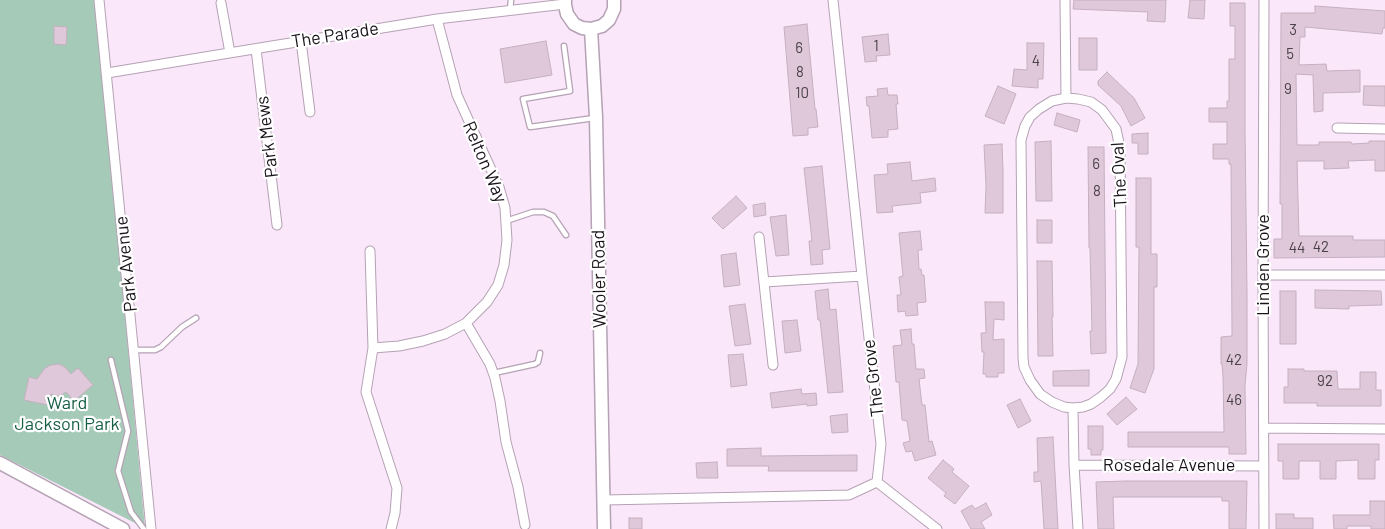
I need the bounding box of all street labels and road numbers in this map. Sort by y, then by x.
street label: The Parade [290,17,380,53]
street label: Park Mews [251,95,283,179]
street label: Relton Way [458,118,512,206]
street label: The Oval [1106,142,1132,208]
street label: Linden Grove [1252,214,1274,316]
street label: Park Avenue [110,215,142,313]
street label: Wooler Road [587,230,611,328]
street label: The Grove [858,338,888,418]
street label: Rosedale Avenue [1103,454,1235,476]

